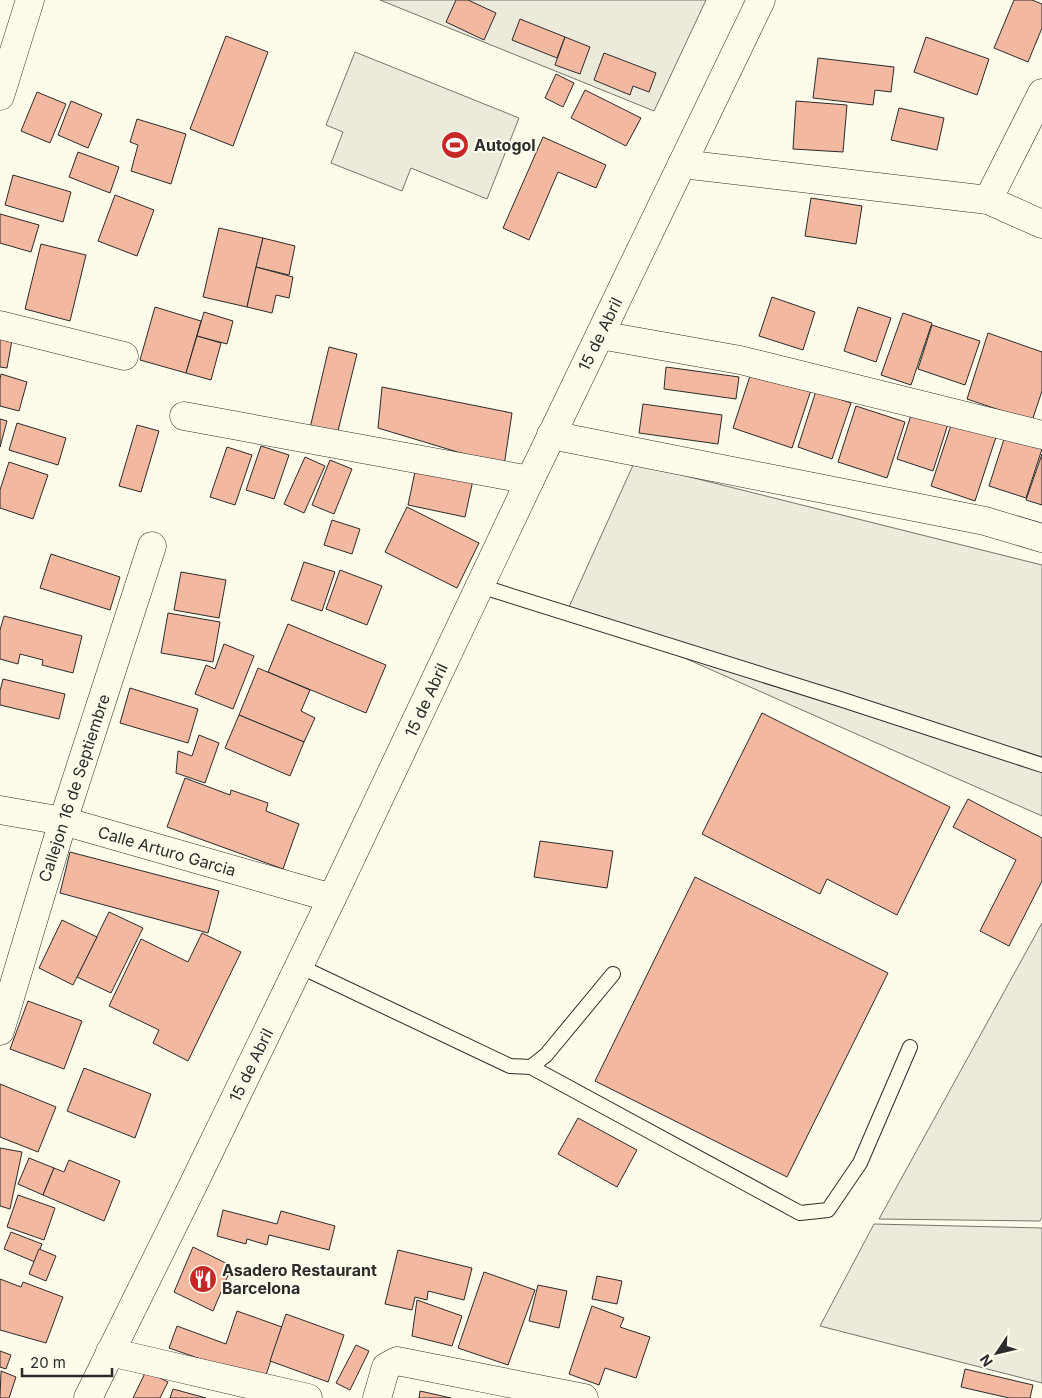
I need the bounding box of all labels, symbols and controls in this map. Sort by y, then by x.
sports icon: Autogol [440,130,470,160]
place label: Autogol [474,135,536,155]
street label: 15 de Abril [574,294,626,374]
street label: 15 de Abril [400,660,452,740]
street label: Callejon 16 de Septiembre [34,691,114,885]
street label: Calle Arturo Garcia [96,822,238,880]
street label: 15 de Abril [225,1025,277,1105]
place label: Asadero Restaurant Barcelona [222,1260,377,1298]
restaurant icon: Asadero Restaurant Barcelona [188,1264,218,1294]
north arrow [972,1328,1022,1378]
scale bar [22,1346,112,1378]
text: N [976,1351,996,1370]
text: 20 m [30,1353,66,1372]

